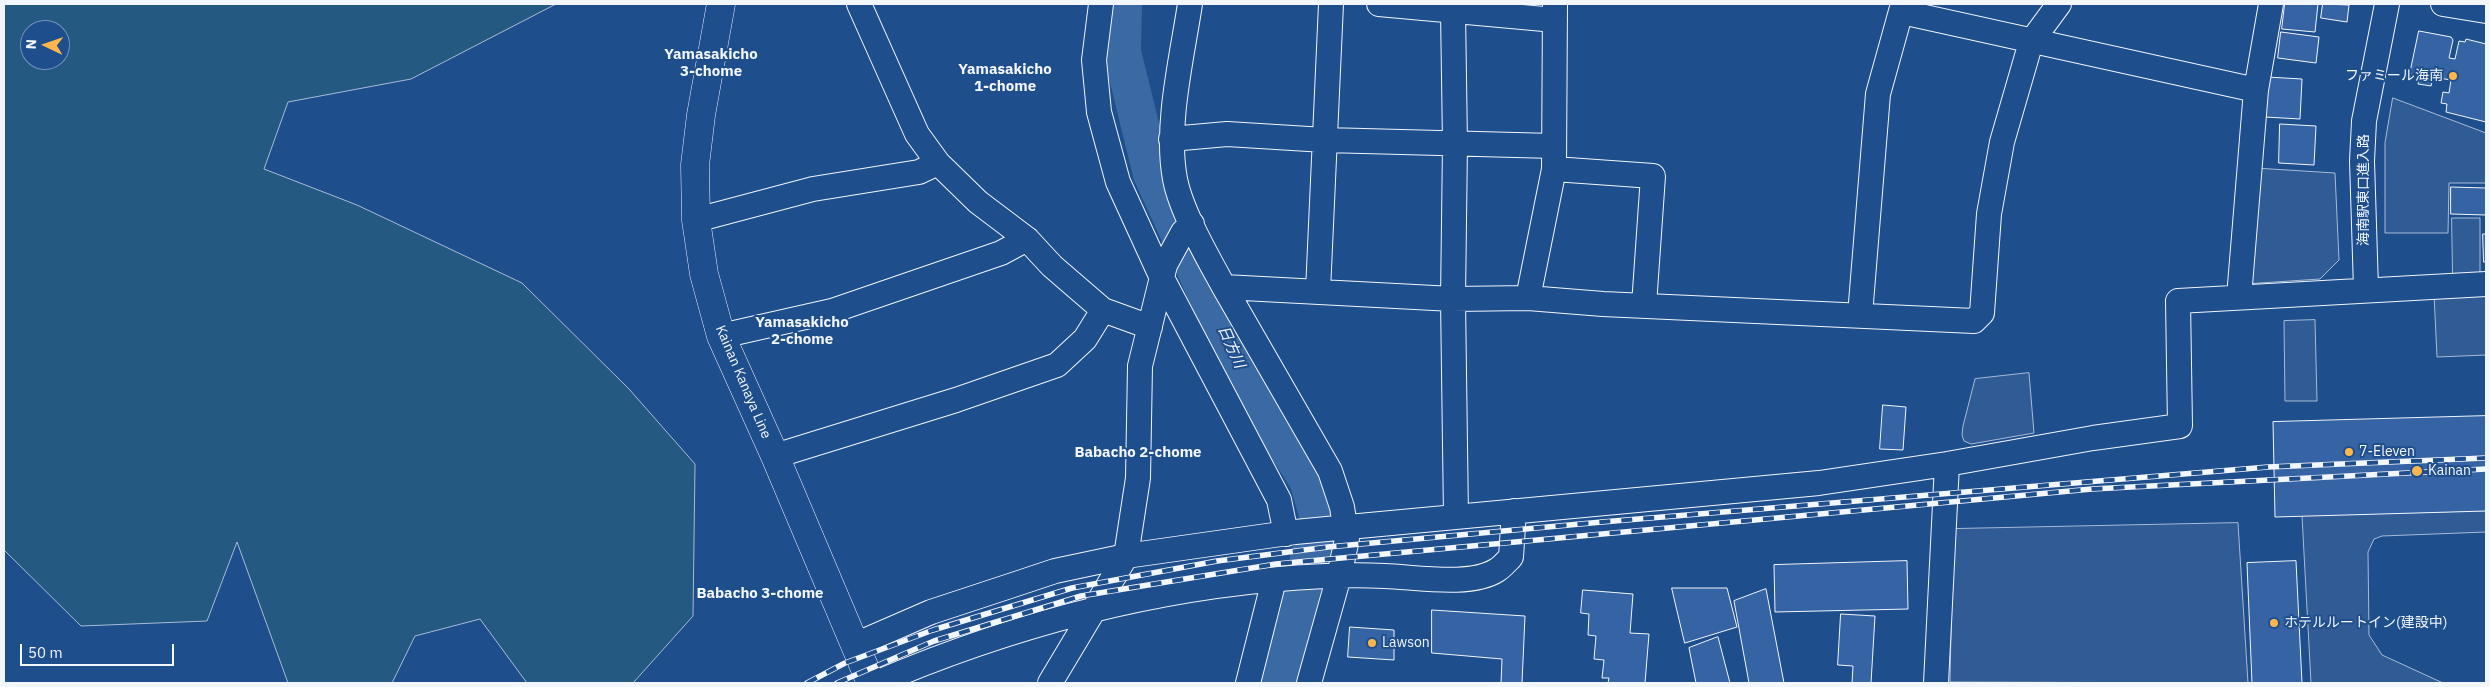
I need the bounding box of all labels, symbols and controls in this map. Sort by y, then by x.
north arrow [20,20,70,70]
text: N [22,39,40,50]
district label: Yamasakicho 3-chome [664,46,758,81]
district label: Yamasakicho 1-chome [958,61,1052,96]
place label: ファミール海南 [2345,68,2443,84]
marker: ファミール海南 [2447,70,2459,82]
street label: 海南駅東口進入路 [2356,134,2372,246]
district label: Yamasakicho 2-chome [755,314,849,349]
street label: Kainan Kanaya Line [712,323,774,441]
water label: 日方川 [1214,323,1248,371]
district label: Babacho 2-chome [1074,444,1202,462]
place label: 7-Eleven [2359,444,2415,460]
marker: 7-Eleven [2343,446,2355,458]
place label: Kainan [2428,463,2471,479]
marker: Kainan [2410,464,2424,478]
district label: Babacho 3-chome [696,585,824,603]
place label: ホテルルートイン(建設中) [2284,615,2447,631]
marker: ホテルルートイン(建設中) [2268,617,2280,629]
scale bar [22,634,176,666]
place label: Lawson [1382,635,1430,651]
marker: Lawson [1366,637,1378,649]
text: 50 m [28,643,63,662]

